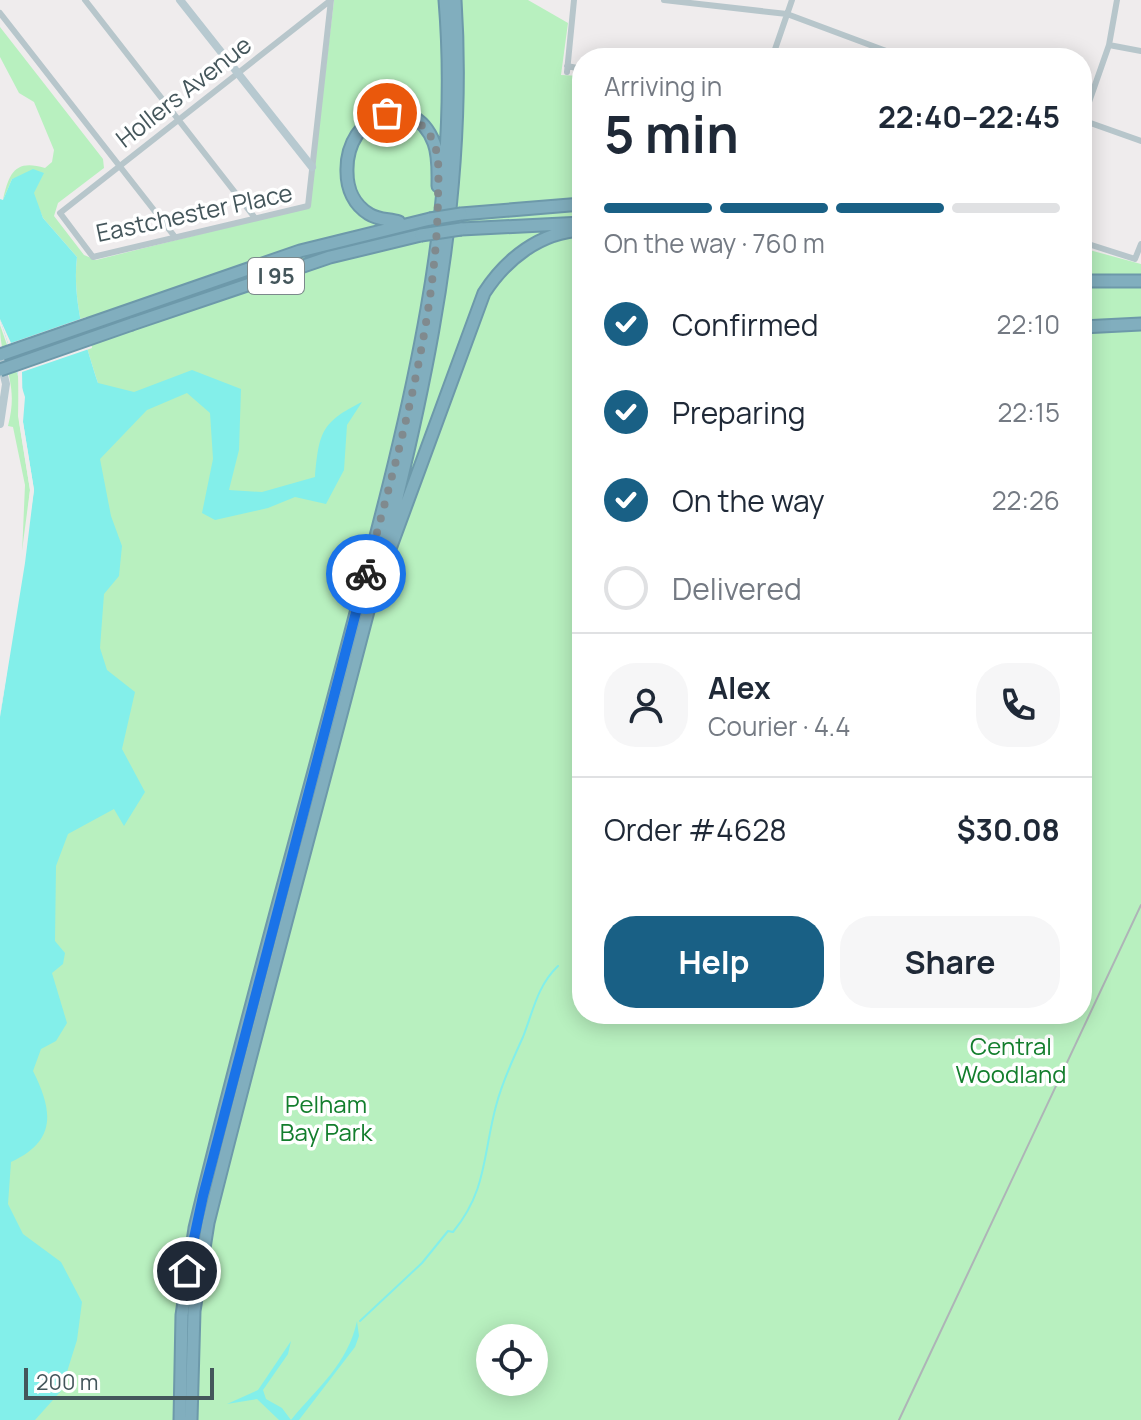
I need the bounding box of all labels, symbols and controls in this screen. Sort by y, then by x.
street label: Hollers Avenue [108,28,258,154]
text: Arriving in [604,68,722,104]
pin [353,79,421,147]
icon: bag [365,91,409,135]
text: 22:40–22:45 [878,96,1060,137]
text: 5 min [604,98,739,169]
street label: Eastchester Place [93,175,295,249]
text: On the way · 760 m [604,225,825,261]
road number: I 95 [248,258,304,294]
icon: check [604,302,648,346]
text: Confirmed [672,304,819,345]
text: 22:10 [997,306,1060,342]
icon: check [604,390,648,434]
text: Preparing [672,392,806,433]
text: 22:15 [997,394,1060,430]
icon: check [604,478,648,522]
text: On the way [672,480,825,521]
text: 22:26 [992,482,1060,518]
courier [326,534,406,614]
icon: bike [344,552,388,596]
text: Delivered [672,568,802,609]
button: person [604,663,688,747]
button: phone [976,663,1060,747]
text: Alex [708,667,771,708]
text: Courier · 4.4 [708,708,850,744]
text: Order #4628 [604,809,787,850]
text: $30.08 [957,809,1060,850]
button: Help [604,916,824,1008]
button: Share [840,916,1060,1008]
park label: Central Woodland [956,1029,1066,1090]
park label: Pelham Bay Park [280,1087,373,1148]
pin [153,1237,221,1305]
icon: home [165,1249,209,1293]
map controls [476,1324,548,1396]
button: locate [476,1324,548,1396]
scale bar [24,1364,214,1400]
text: 200 m [36,1367,98,1397]

